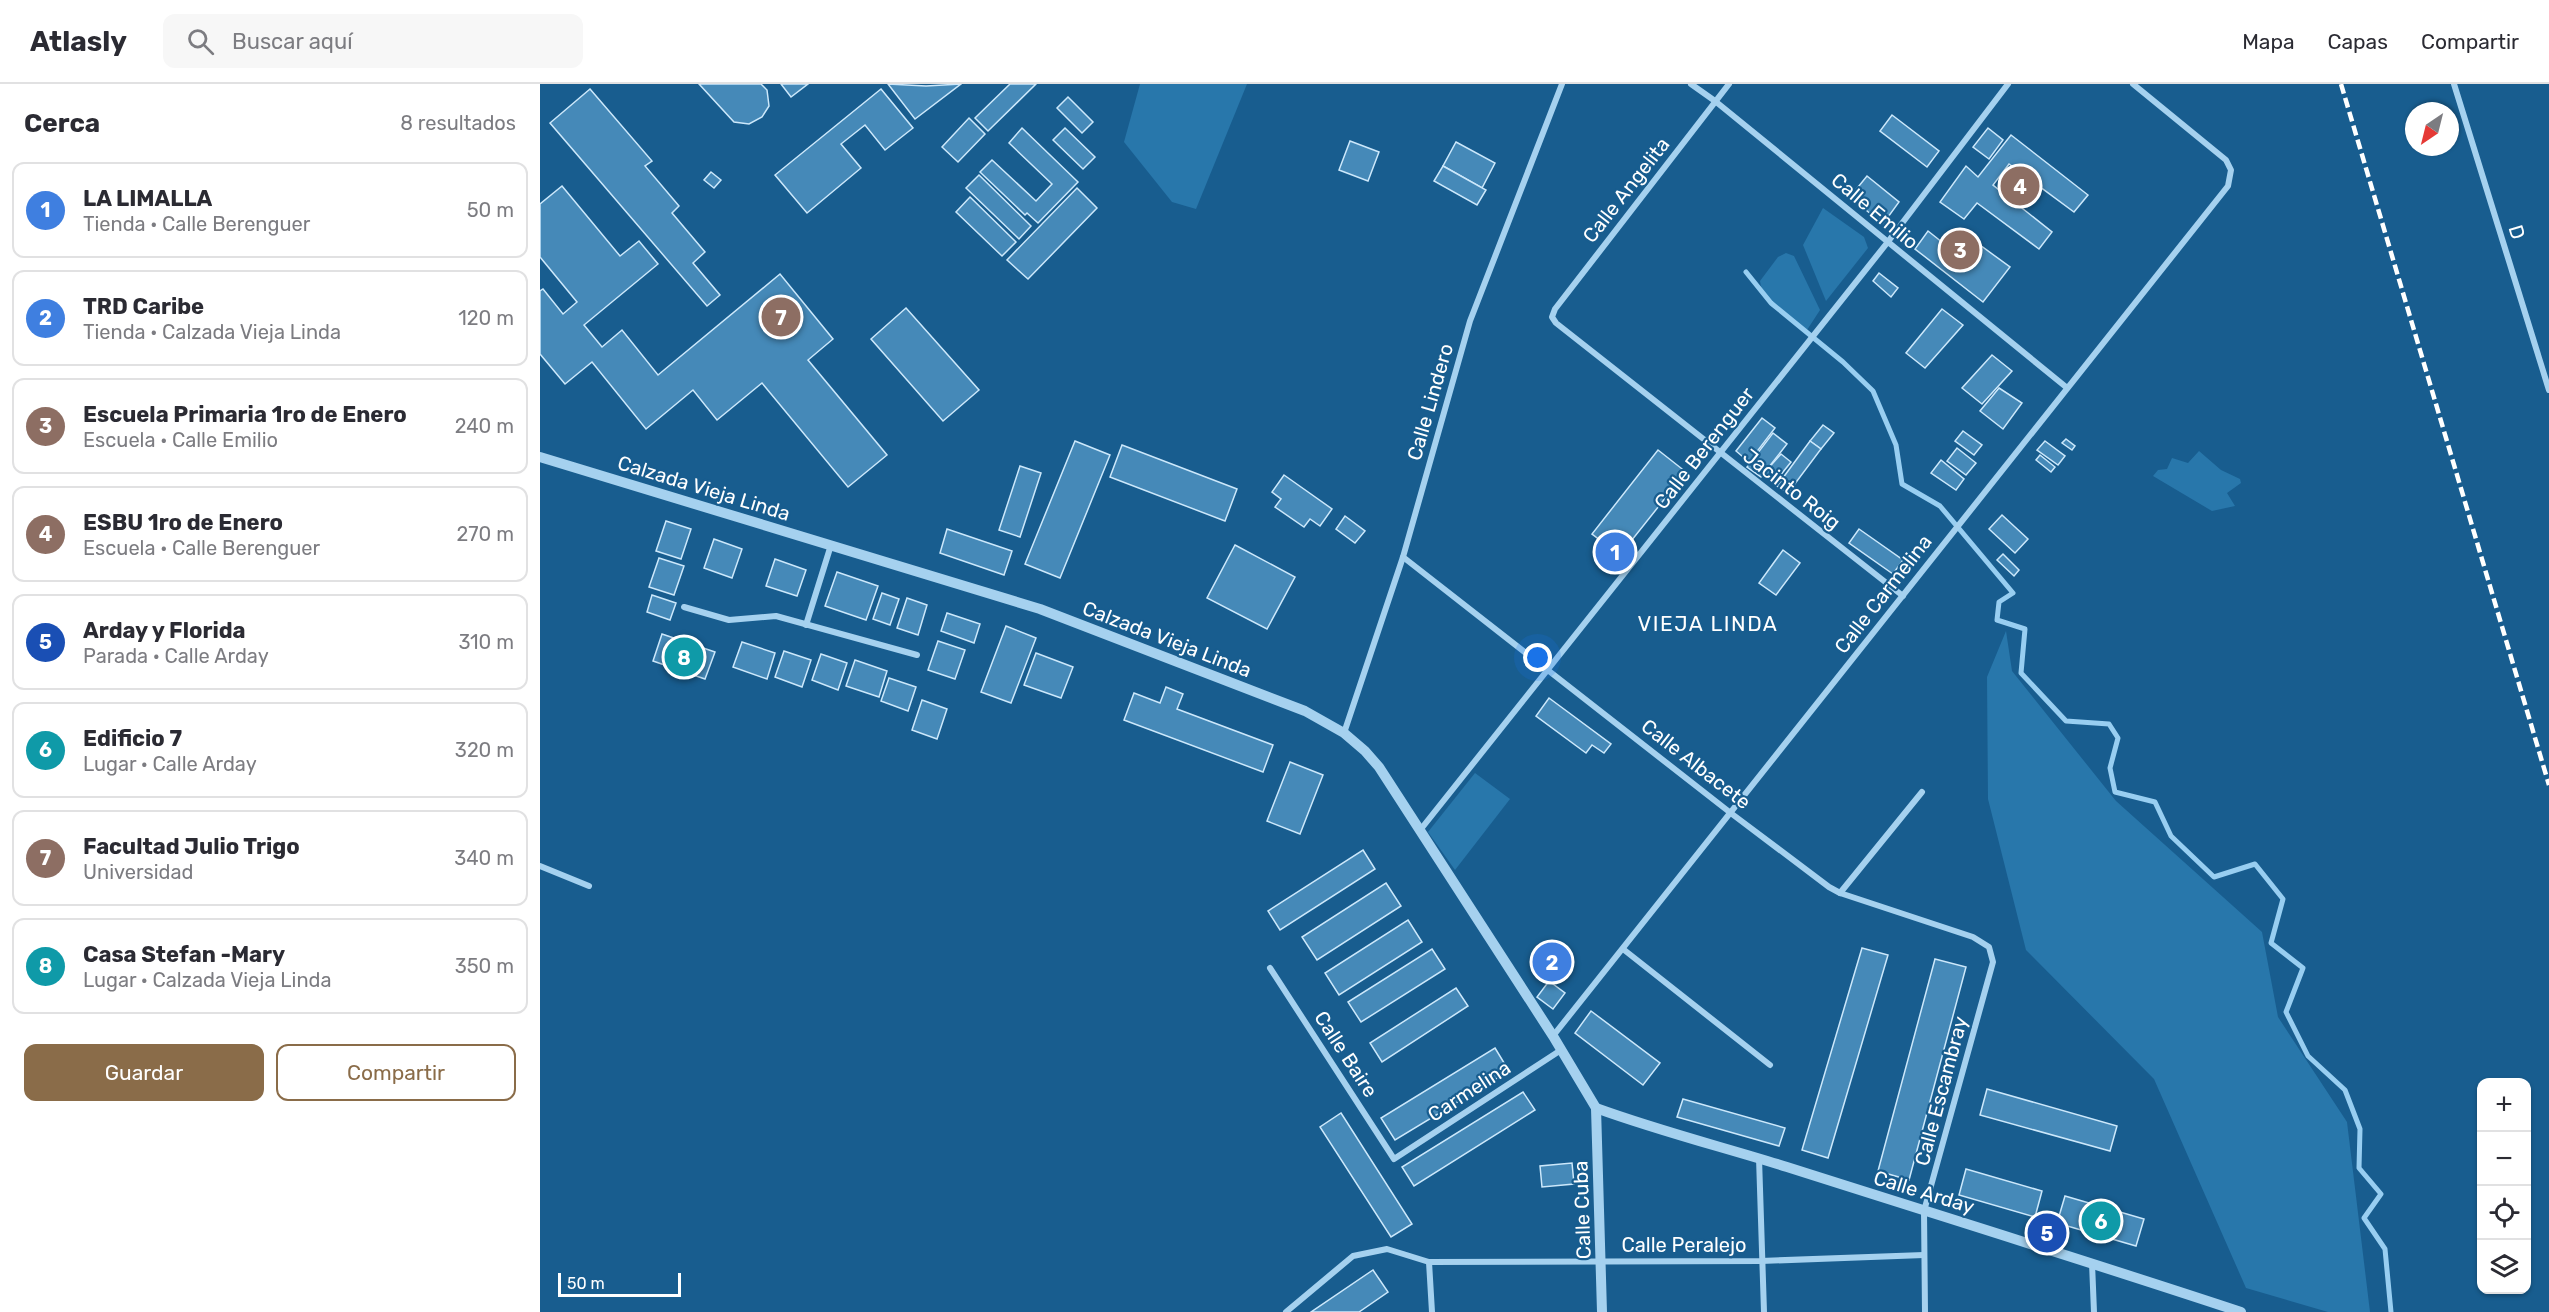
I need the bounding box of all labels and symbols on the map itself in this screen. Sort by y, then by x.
north arrow [2405,102,2459,156]
street label: Calle Angelita [1577,133,1675,247]
pin: 4 [2000,164,2040,208]
street label: Calle Emilio [1827,168,1923,254]
street label: D [2504,222,2530,242]
pin: 3 [1940,228,1980,272]
pin: 7 [762,294,800,340]
street label: Calle Lindero [1402,341,1458,463]
street label: Calle Berenguer [1649,382,1759,514]
street label: Jacinto Roig [1739,444,1845,534]
street label: Calzada Vieja Linda [615,450,793,526]
pin: 1 [1596,530,1634,574]
street label: Calle Carmelina [1829,530,1937,658]
street label: Calzada Vieja Linda [1079,596,1255,682]
district label: VIEJA LINDA [1638,611,1778,636]
pin: 8 [664,634,704,680]
your location [1523,643,1552,672]
street label: Calle Albacete [1637,714,1755,814]
pin: 2 [1532,940,1572,984]
street label: Calle Baire [1309,1006,1383,1102]
street label: Calle Escambray [1910,1014,1972,1168]
street label: Carmelina [1423,1055,1515,1127]
street label: Calle Cuba [1568,1160,1596,1260]
street label: Calle Arday [1871,1165,1977,1219]
pin: 6 [2082,1198,2120,1244]
pin: 5 [2028,1210,2066,1256]
street label: Calle Peralejo [1621,1233,1747,1257]
scale bar [558,1270,681,1298]

